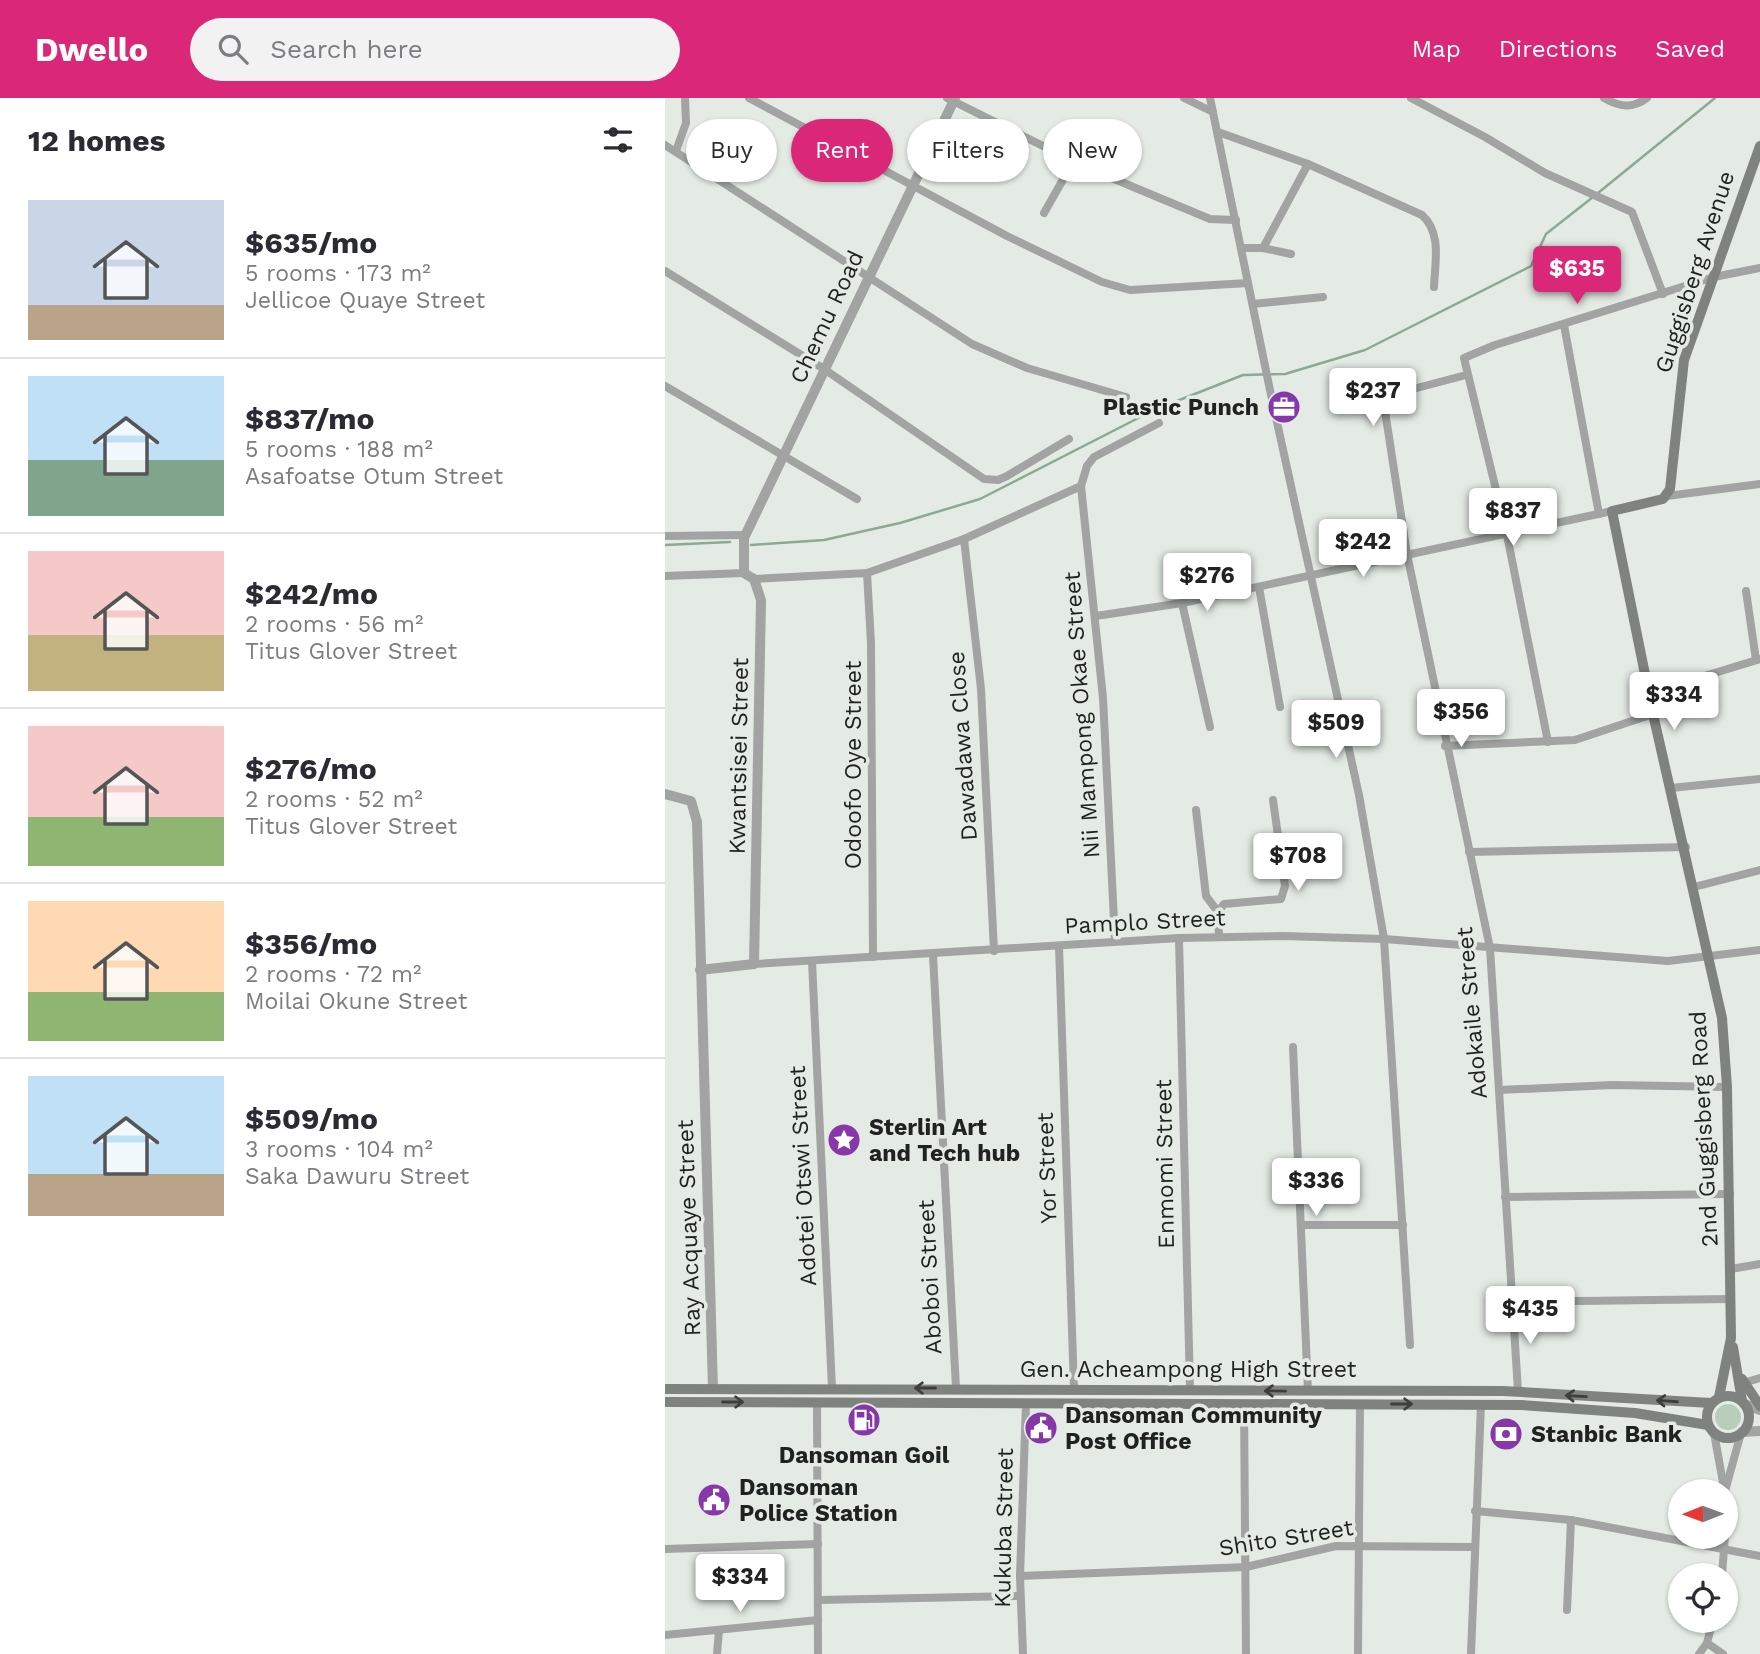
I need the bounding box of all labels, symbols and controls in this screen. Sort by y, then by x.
search box [190,18,680,81]
text: Dwello [35,30,148,69]
icon: search [214,30,252,68]
text: Search here [270,34,423,64]
text: Map [1412,35,1461,63]
text: Directions [1499,35,1617,63]
text: Saved [1655,35,1725,63]
chip: Buy [686,119,777,182]
chip: Rent [791,119,893,182]
chip: Filters [907,119,1029,182]
chip: New [1043,119,1142,182]
icon: filters [599,121,637,159]
text: 12 homes [28,123,166,158]
street label: Guggisberg Avenue [1650,168,1740,376]
text: $635/mo [245,225,377,260]
icon: home [84,228,168,312]
street label: Chemu Road [784,246,870,388]
pin: $635 [1536,246,1618,306]
text: $635 [1549,255,1605,282]
text: 5 rooms · 173 m² [245,260,431,287]
text: Jellicoe Quaye Street [245,287,485,314]
pin: $237 [1332,368,1414,428]
text: $237 [1345,377,1401,404]
office icon: Plastic Punch [1265,388,1303,426]
place label: Plastic Punch [1103,394,1259,421]
text: $837/mo [245,401,375,436]
icon: home [84,404,168,488]
text: 5 rooms · 188 m² [245,436,433,463]
text: Asafoatse Otum Street [245,463,503,490]
pin: $837 [1472,489,1554,548]
text: $837 [1485,497,1541,524]
pin: $242 [1322,519,1404,579]
text: $242 [1335,528,1391,555]
pin: $276 [1166,554,1248,613]
text: $276 [1179,562,1235,589]
street label: Nii Mampong Okae Street [1058,570,1105,859]
text: $242/mo [245,576,378,611]
icon: home [84,579,168,663]
text: 2 rooms · 56 m² [245,611,423,638]
text: Titus Glover Street [245,638,457,665]
street label: Dawadawa Close [943,650,983,842]
street label: Kwantsisei Street [724,657,754,855]
street label: Odoofo Oye Street [840,660,867,869]
pin: $334 [1633,672,1715,732]
text: $334 [1646,681,1702,708]
pin: $356 [1420,690,1502,749]
text: $356 [1433,698,1489,725]
pin: $509 [1295,700,1377,760]
text: $509 [1307,709,1365,736]
text: $276/mo [245,751,377,786]
icon: home [84,754,168,838]
text: 2 rooms · 52 m² [245,786,423,813]
text: Titus Glover Street [245,813,457,840]
pin: $708 [1257,834,1339,893]
text: $708 [1269,842,1327,869]
street label: Pamplo Street [1064,904,1227,940]
text: $356/mo [245,926,377,961]
street label: Adokaile Street [1451,926,1493,1100]
icon: home [84,929,168,1013]
text: 2 rooms · 72 m² [245,961,421,988]
text: Moilai Okune Street [245,988,467,1015]
street label: 2nd Guggisberg Road [1684,1010,1724,1248]
street label: Adotei Otswi Street [784,1065,822,1287]
street label: Enmomi Street [1150,1079,1180,1249]
text: $509/mo [245,1101,378,1136]
icon: home [84,1104,168,1188]
street label: Yor Street [1032,1112,1062,1224]
place label: Sterlin Art and Tech hub [869,1114,1020,1167]
street label: Ray Acquaye Street [672,1119,706,1337]
place icon: Sterlin Art and Tech hub [825,1121,863,1159]
text: 3 rooms · 104 m² [245,1136,433,1163]
pin: $336 [1275,1158,1357,1218]
text: Saka Dawuru Street [245,1163,469,1190]
text: $336 [1288,1167,1344,1194]
street label: Aboboi Street [912,1199,948,1355]
pin: $435 [1489,1286,1571,1346]
text: $435 [1502,1295,1558,1322]
street label: Gen. Acheampong High Street [1020,1356,1357,1383]
one-way arrow [914,1381,937,1395]
one-way arrow [1264,1384,1287,1398]
one-way arrow [1565,1389,1588,1402]
one-way arrow [1656,1394,1679,1407]
one-way arrow [721,1395,744,1409]
one-way arrow [1390,1397,1413,1411]
fuel station icon: Dansoman Goil [845,1401,883,1439]
place label: Dansoman Community Post Office [1065,1402,1322,1455]
public building icon: Dansoman Community Post Office [1022,1409,1060,1447]
bank icon: Stanbic Bank [1487,1415,1525,1453]
place label: Stanbic Bank [1531,1421,1683,1448]
place label: Dansoman Goil [779,1442,950,1469]
street label: Kukuba Street [989,1447,1019,1608]
place label: Dansoman Police Station [739,1474,898,1527]
north arrow [1668,1479,1738,1549]
map controls [1668,1479,1738,1633]
public building icon: Dansoman Police Station [695,1481,733,1519]
street label: Shito Street [1217,1514,1355,1562]
pin: $334 [699,1554,781,1614]
text: $334 [712,1563,768,1590]
button: locate [1668,1563,1738,1633]

